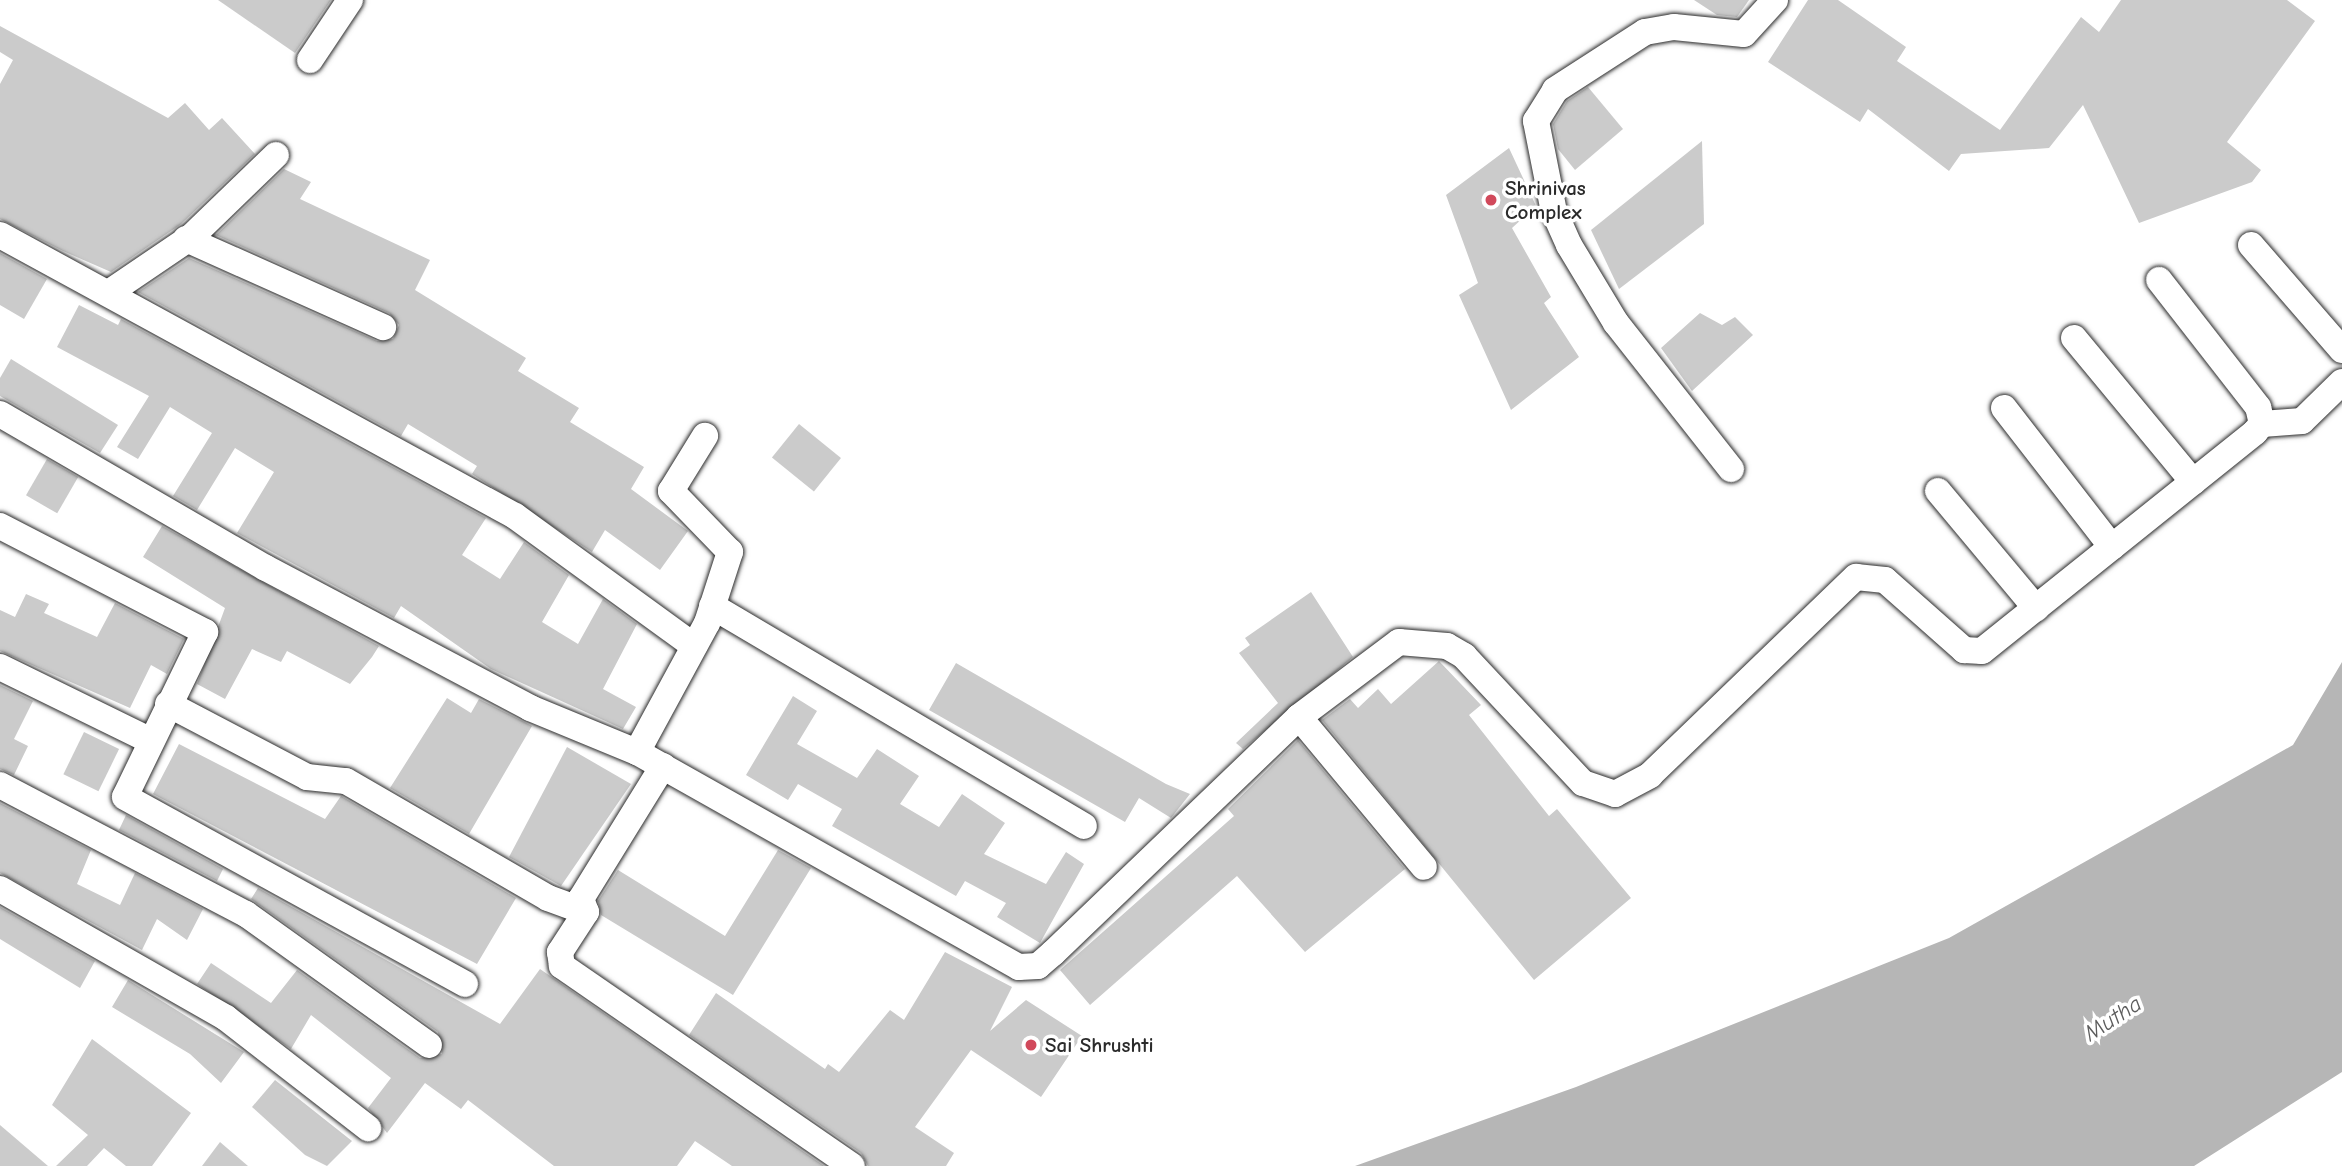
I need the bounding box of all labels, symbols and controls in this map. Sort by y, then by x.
place label: Shrinivas Complex [1505,175,1586,225]
marker: Shrinivas Complex [1483,192,1499,208]
water label: Mutha [2079,990,2147,1048]
place label: Sai Shrushti [1045,1032,1154,1058]
marker: Sai Shrushti [1023,1037,1039,1053]

